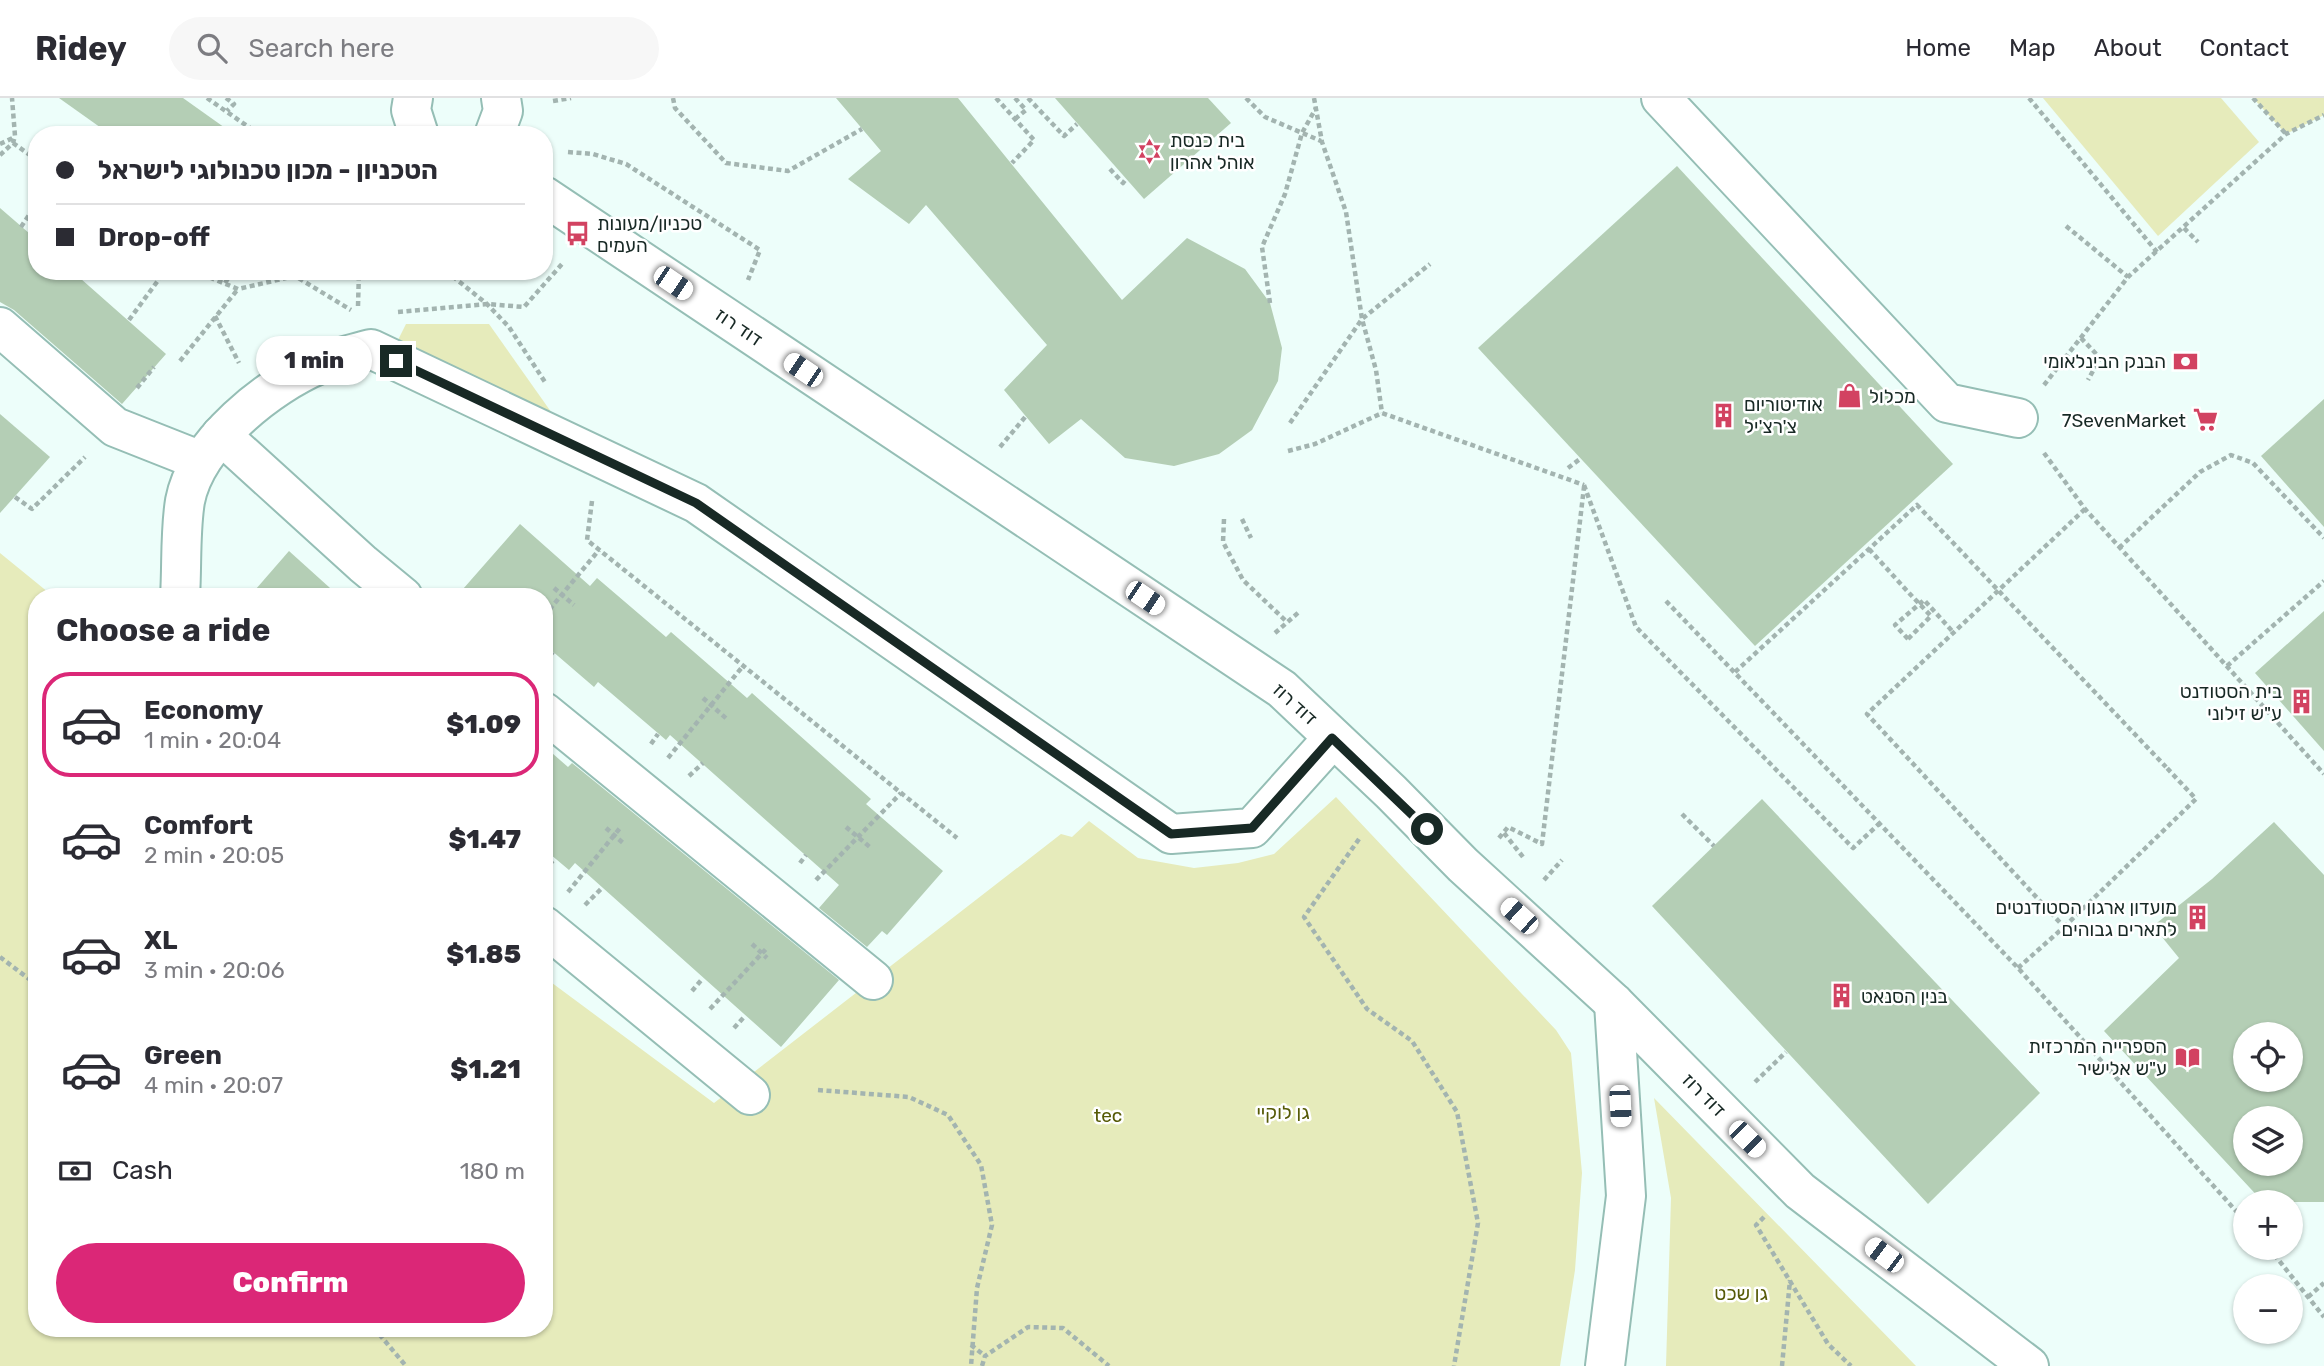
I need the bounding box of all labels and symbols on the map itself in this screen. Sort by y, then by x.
place label: בית כנסת אוהל אהרון [1170,129,1254,174]
synagogue icon: בית כנסת אוהל אהרון [1136,137,1164,165]
place label: טכניון/מעונות העמים [597,212,702,257]
bus stop icon: טכניון/מעונות העמים [563,220,591,248]
car [650,263,697,303]
street label: דוד רוז [711,303,767,351]
callout: 1 min [256,336,372,386]
route end [380,345,412,377]
bank icon: הבנק הבינלאומי [2172,347,2200,375]
car [780,350,827,390]
place label: הבנק הבינלאומי [2043,350,2166,373]
shop icon: מכלול [1835,382,1863,410]
place label: מכלול [1869,385,1916,408]
place label: אודיטוריום צ'רצ'יל [1744,393,1823,438]
building icon: אודיטוריום צ'רצ'יל [1710,401,1738,429]
supermarket icon: 7SevenMarket [2192,406,2220,434]
place label: 7SevenMarket [2062,409,2187,432]
car [1122,578,1169,618]
street label: דוד רוז [1268,678,1322,730]
place label: בית הסטודנט ע"ש זילוני [2180,680,2282,725]
building icon: בית הסטודנט ע"ש זילוני [2288,688,2316,716]
route start [1411,813,1443,845]
car [1497,894,1542,938]
place label: מועדון ארגון הסטודנטים לתארים גבוהים [1996,896,2177,941]
building icon: מועדון ארגון הסטודנטים לתארים גבוהים [2183,904,2211,932]
building icon: בנין הסנאט [1827,982,1855,1010]
place label: בנין הסנאט [1861,985,1948,1008]
place label: הספרייה המרכזית ע"ש אלישיר [2028,1035,2167,1080]
library icon: הספרייה המרכזית ע"ש אלישיר [2173,1043,2201,1071]
street label: דוד רוז [1677,1068,1731,1122]
car [1609,1084,1632,1128]
park label: גן לוקיי [1256,1101,1310,1124]
park label: tec [1094,1104,1122,1127]
car [1725,1117,1770,1161]
car [1861,1234,1908,1276]
park label: גן שכט [1714,1282,1768,1305]

